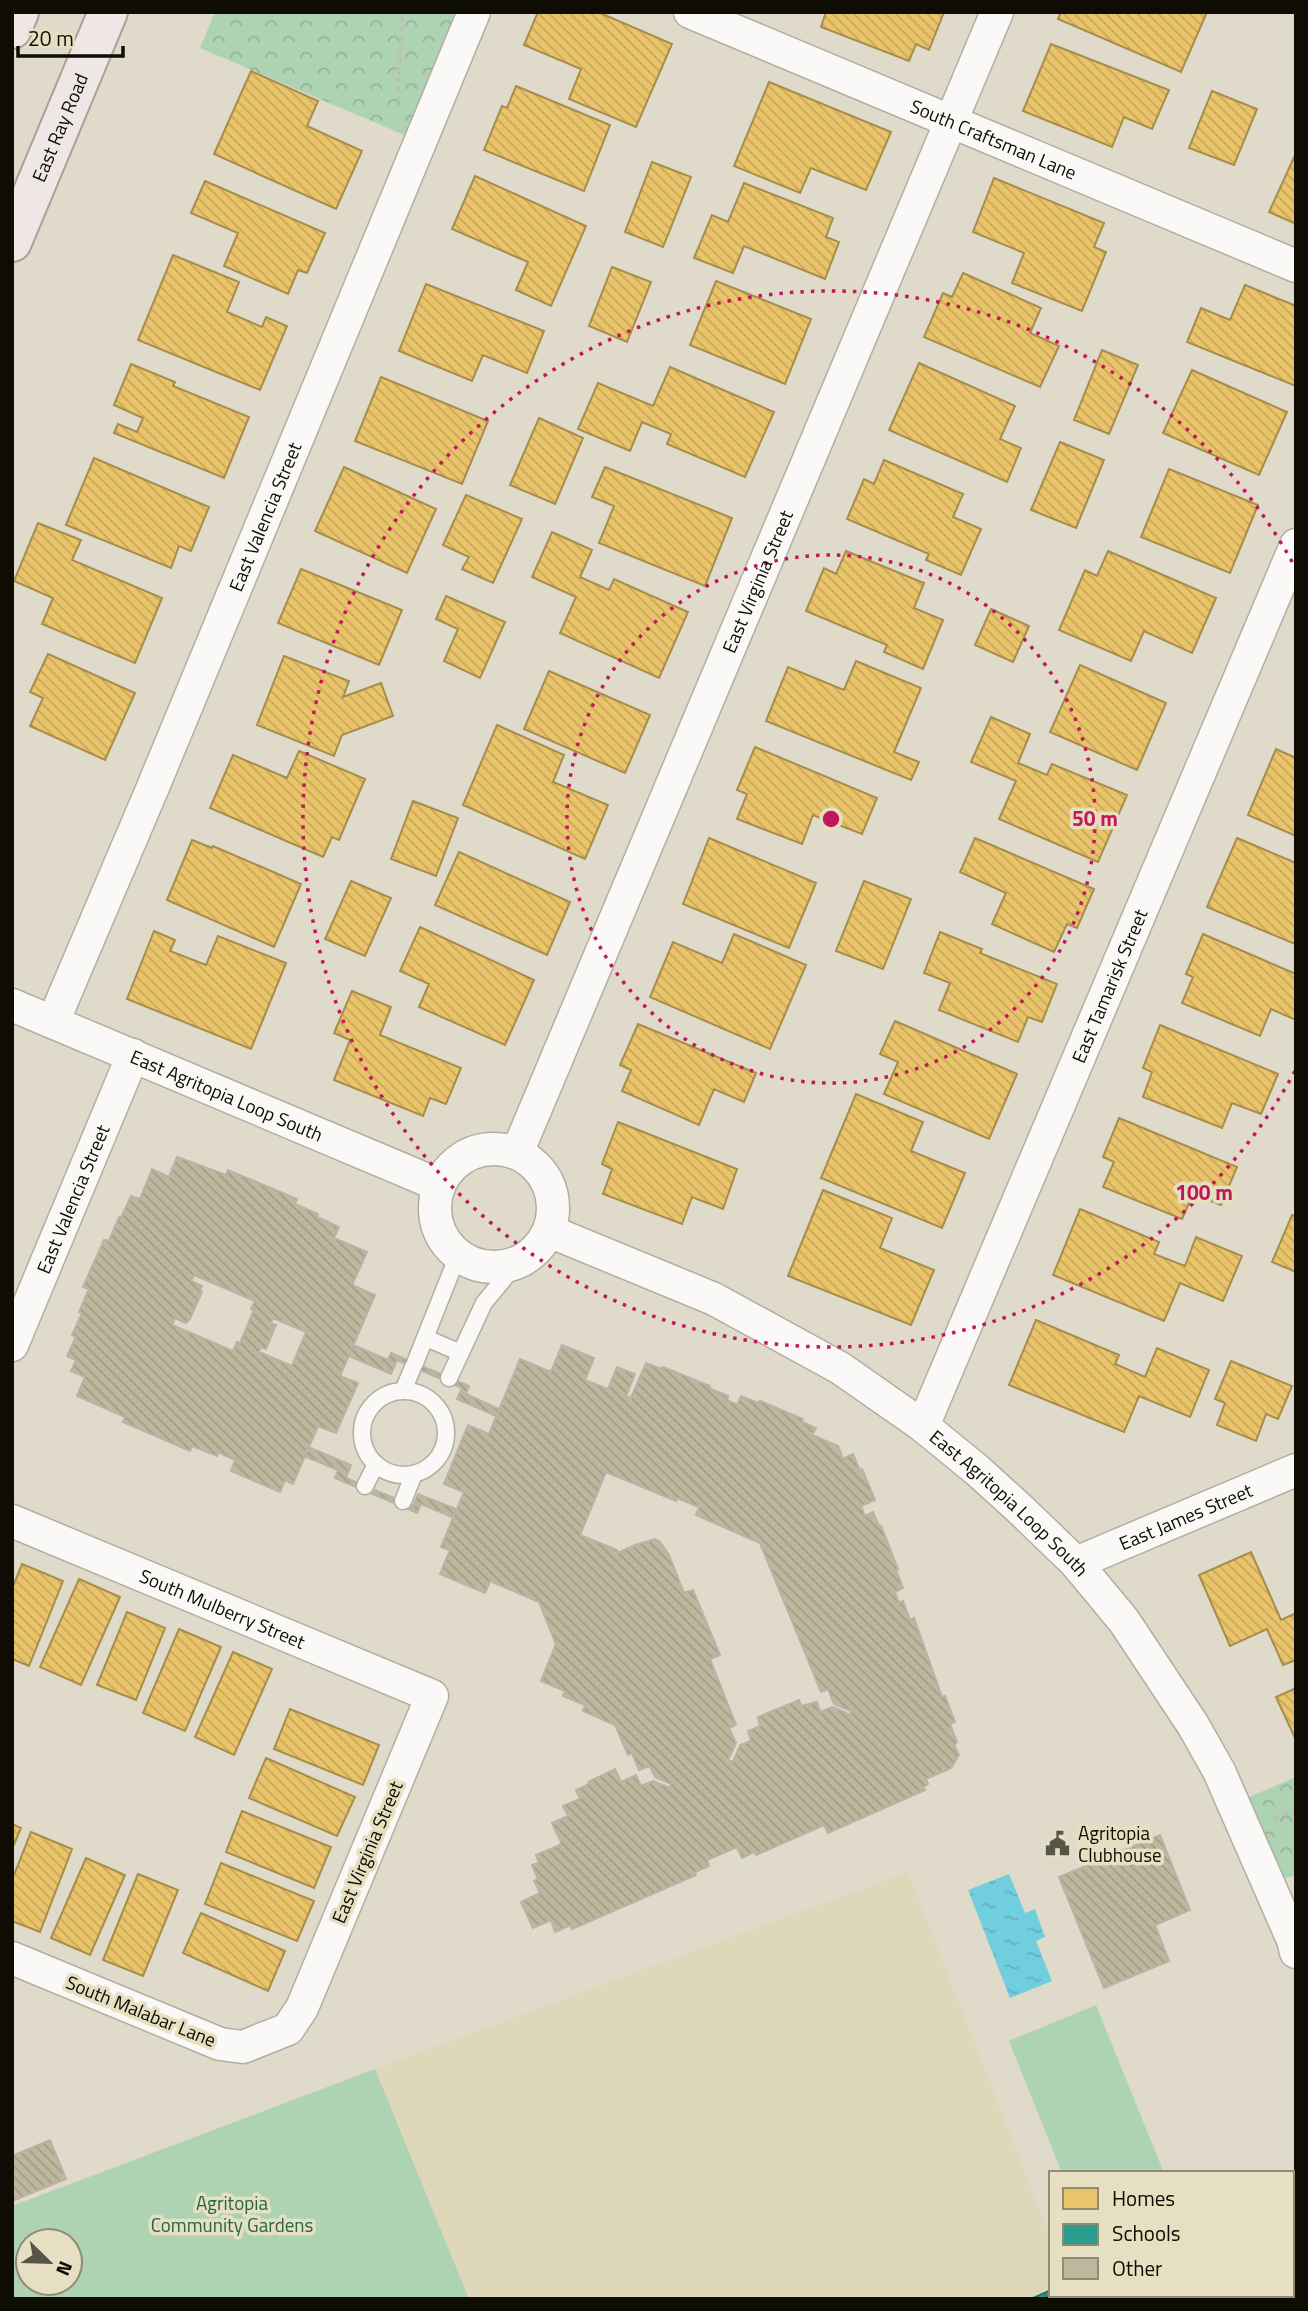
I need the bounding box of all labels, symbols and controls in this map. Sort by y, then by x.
scale bar [18,14,122,58]
text: 20 m [28,22,74,54]
street label: East Ray Road [24,69,95,186]
street label: South Craftsman Lane [906,91,1081,186]
street label: East Valencia Street [221,437,309,596]
street label: East Virginia Street [714,505,800,657]
text: 50 m [1072,802,1118,834]
centre of rings [819,807,843,831]
street label: East Tamarisk Street [1063,904,1155,1067]
street label: East Agritopia Loop South [126,1042,328,1149]
street label: East Valencia Street [28,1120,117,1278]
text: 100 m [1175,1176,1233,1208]
street label: East Agritopia Loop South [924,1422,1096,1582]
street label: East James Street [1114,1475,1257,1557]
street label: South Mulberry Street [135,1561,310,1656]
street label: East Virginia Street [323,1776,410,1928]
place label: Agritopia Clubhouse [1078,1818,1162,1869]
public building icon: Agritopia Clubhouse [1044,1830,1072,1858]
street label: South Malabar Lane [62,1967,221,2054]
legend [1049,2171,1294,2297]
text: Homes [1112,2182,1175,2214]
park label: Agritopia Community Gardens [151,2188,313,2239]
text: Schools [1112,2217,1181,2249]
north arrow [14,2227,84,2297]
text: Other [1112,2252,1162,2284]
text: N [49,2257,81,2281]

